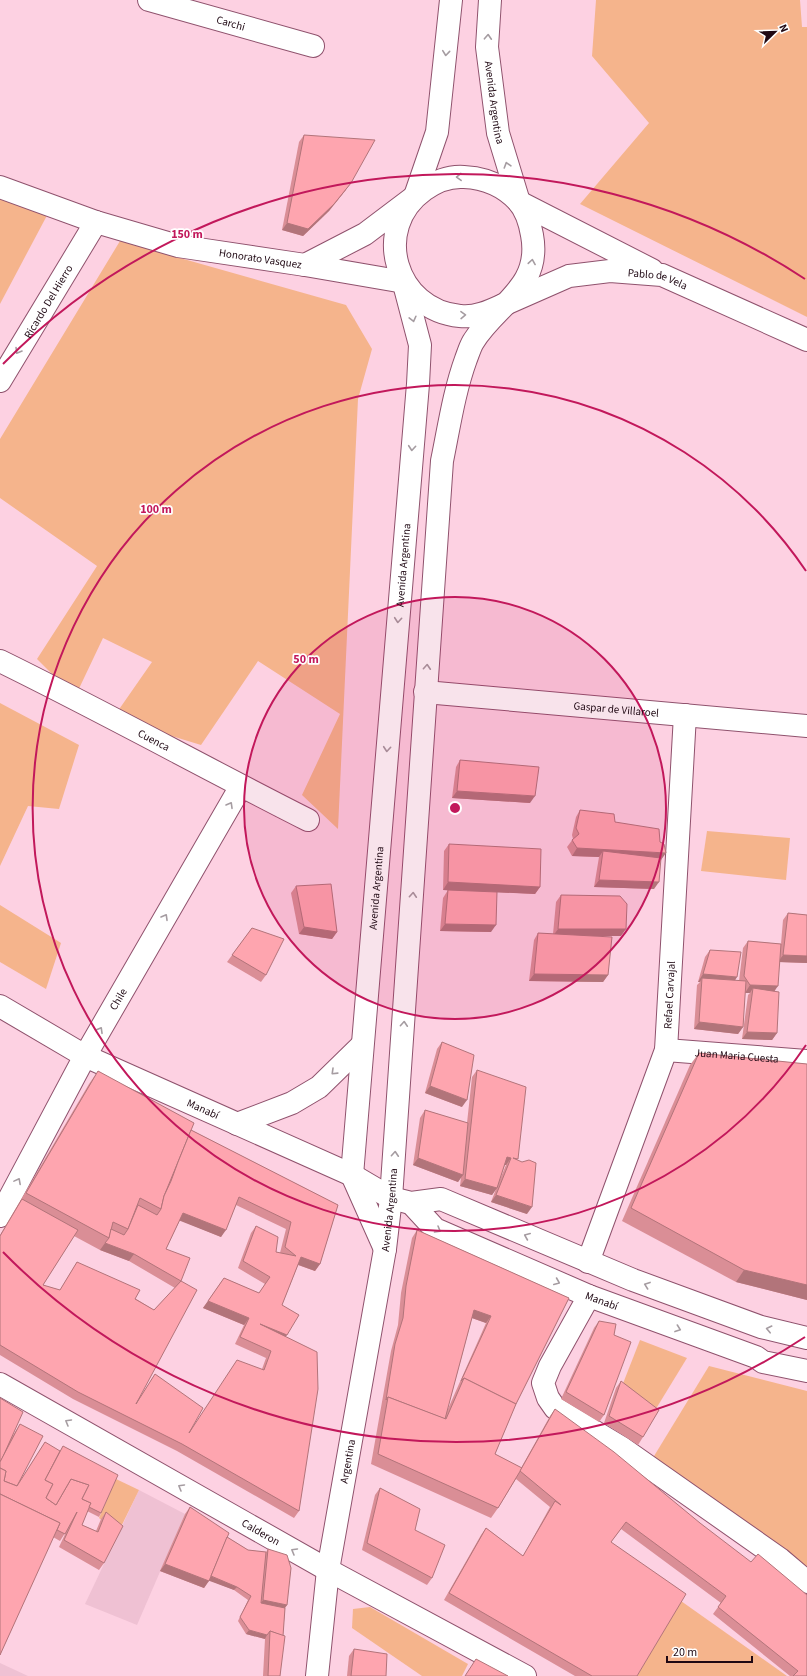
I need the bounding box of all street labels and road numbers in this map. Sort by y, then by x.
street label: Carchi [215,12,247,35]
street label: Avenida Argentina [481,60,508,146]
street label: Honorato Vasquez [218,245,303,272]
street label: Ricardo Del Hierro [20,262,77,341]
street label: Pablo de Vela [627,265,690,293]
street label: Avenida Argentina [392,523,414,608]
street label: Gaspar de Villaroel [573,698,660,721]
street label: Cuenca [135,726,172,755]
street label: Avenida Argentina [365,846,387,930]
street label: Refael Carvajal [660,960,679,1029]
street label: Chile [106,985,131,1013]
street label: Juan Maria Cuesta [694,1045,779,1067]
street label: Manabí [184,1095,222,1123]
street label: Avenida Argentina [378,1168,401,1252]
street label: Manabí [583,1288,620,1314]
street label: Argentina [337,1438,359,1485]
street label: Calderon [239,1516,283,1549]

